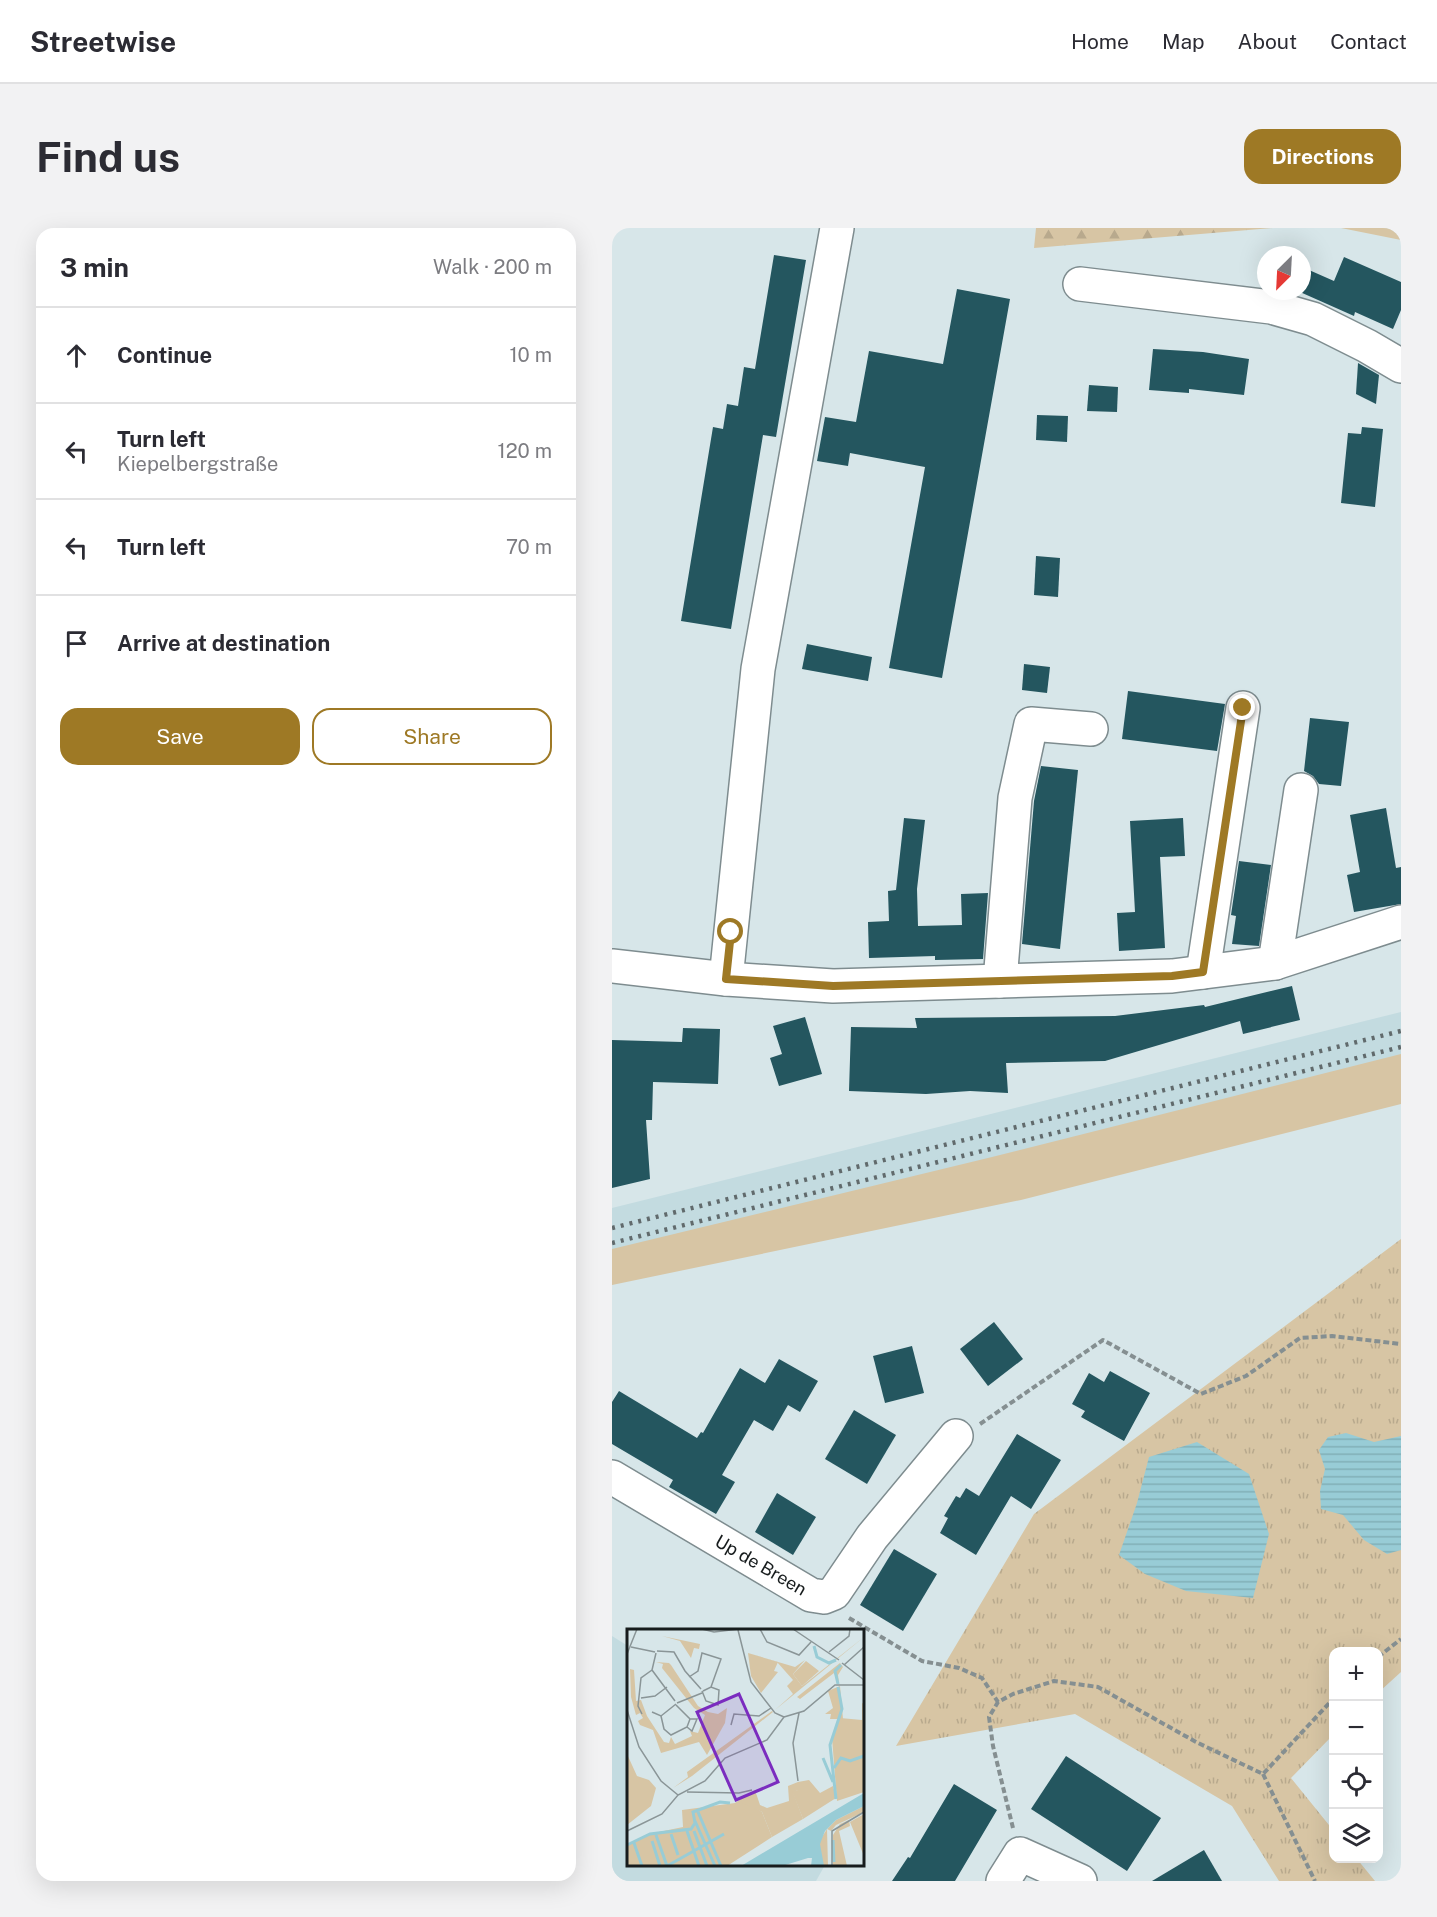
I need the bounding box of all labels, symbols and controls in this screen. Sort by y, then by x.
text: Streetwise [30,25,176,58]
text: Home [1071,29,1129,54]
text: Map [1162,29,1205,54]
text: About [1238,29,1297,54]
text: Contact [1330,29,1407,54]
button: Directions [1244,129,1401,184]
text: Find us [36,132,180,181]
north arrow [1257,246,1311,300]
text: 3 min [60,252,129,283]
text: Walk · 200 m [433,255,552,279]
icon: ahead [60,339,93,372]
text: Continue [117,342,212,368]
text: 10 m [509,343,552,367]
text: Turn left [117,426,206,452]
icon: left [60,435,93,468]
text: 120 m [498,439,552,463]
text: Kiepelbergstraße [117,452,278,476]
icon: left [60,531,93,564]
text: Turn left [117,534,206,560]
text: 70 m [506,535,552,559]
icon: arrive [60,627,93,660]
text: Arrive at destination [117,630,330,656]
route end [1229,694,1255,720]
button: Save [60,708,300,765]
button: Share [312,708,552,765]
route start [717,918,743,944]
street label: Up de Breen [711,1530,811,1600]
inset map [627,1629,864,1866]
map controls [1329,1647,1383,1863]
button: + [1329,1647,1383,1701]
button: − [1329,1701,1383,1755]
button: locate [1329,1755,1383,1809]
button: layers [1329,1809,1383,1863]

